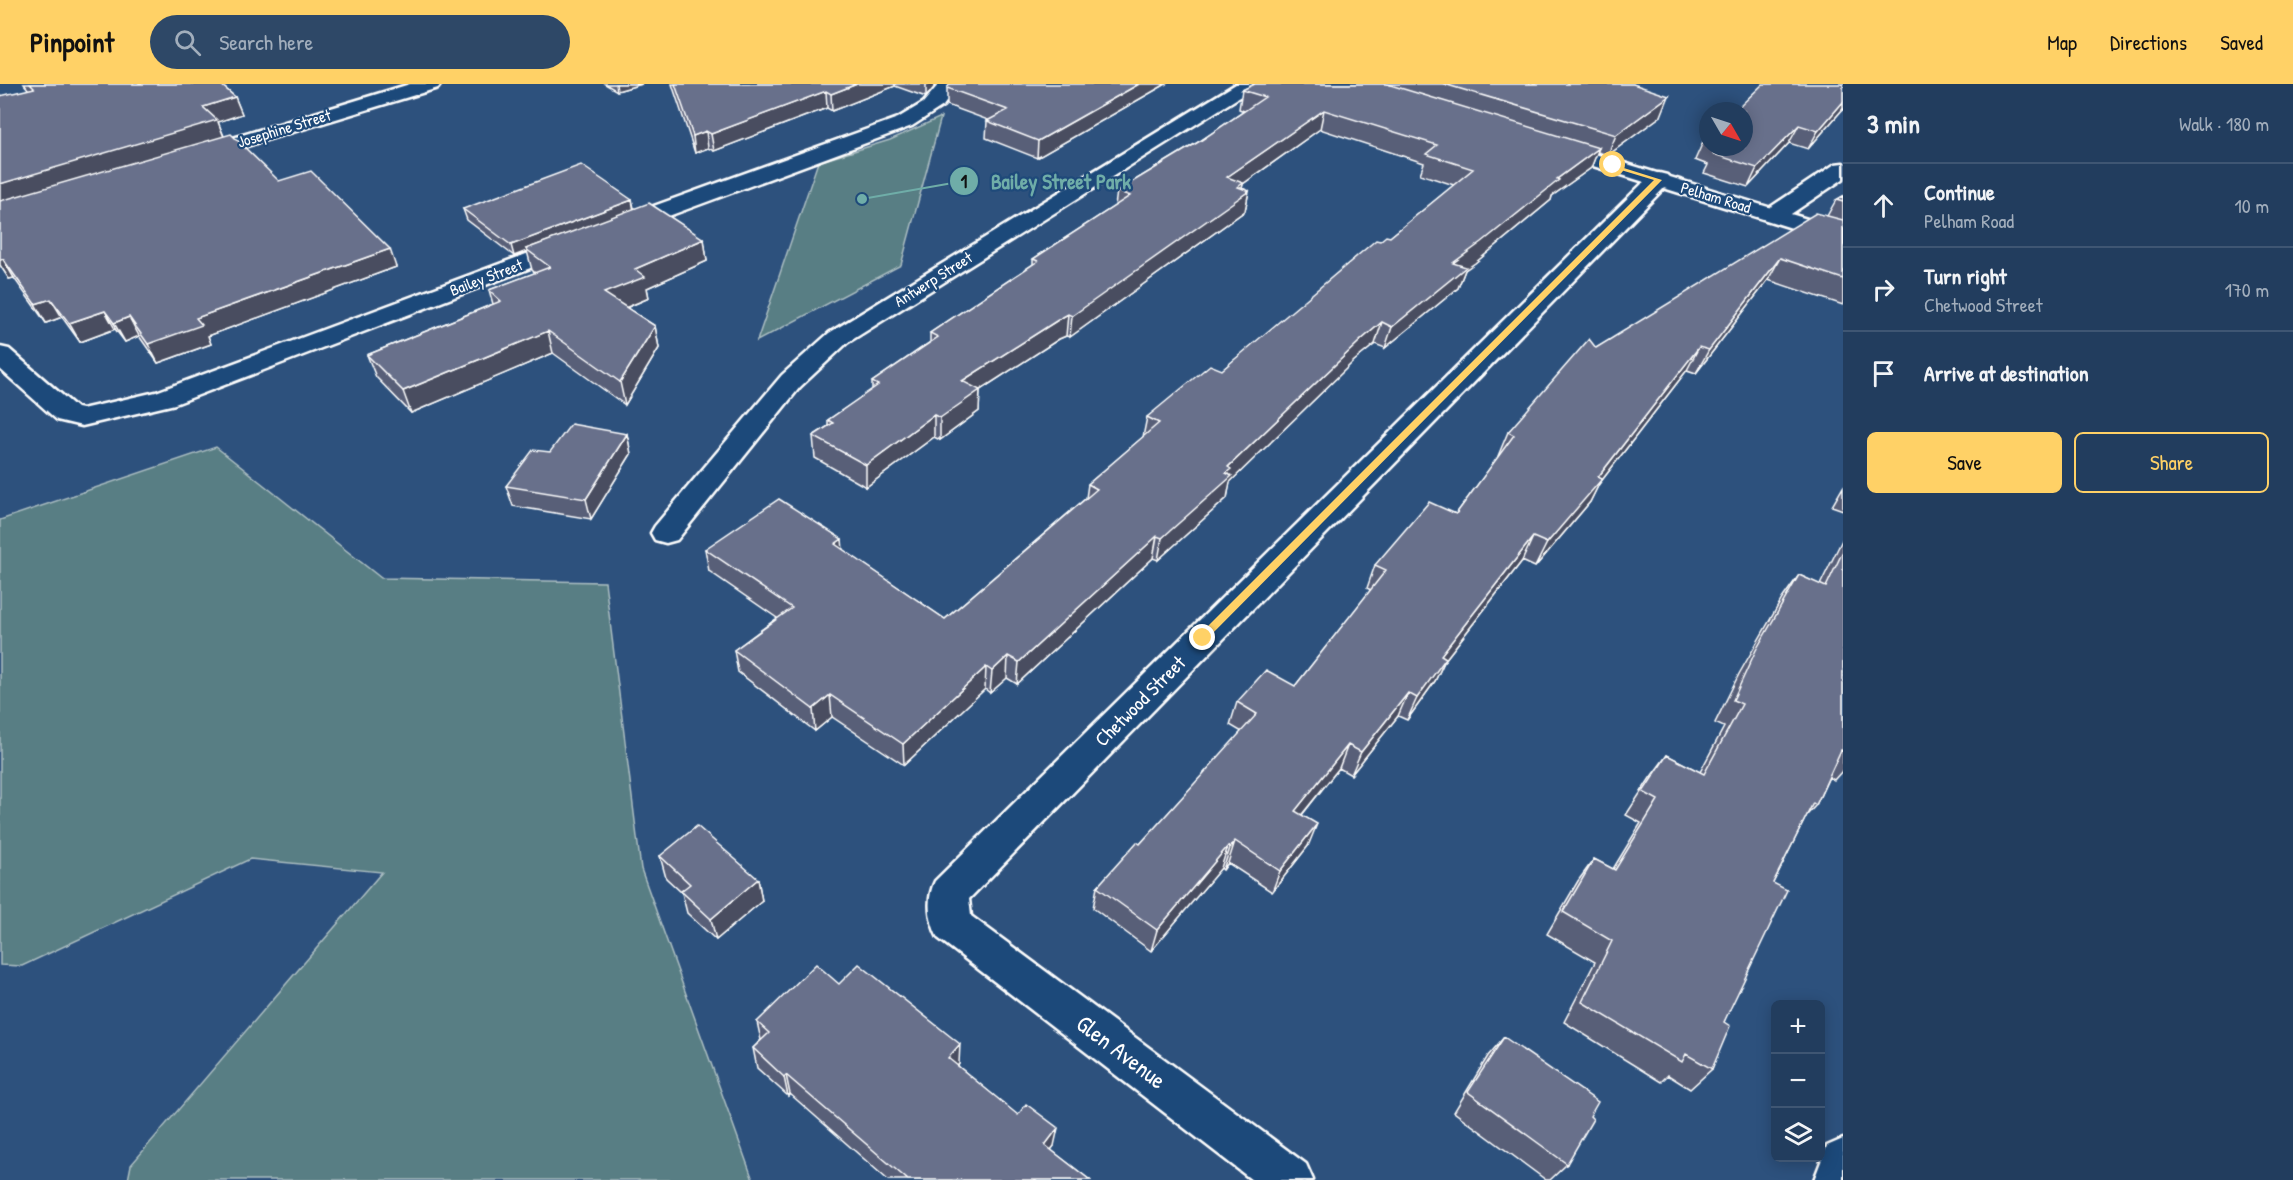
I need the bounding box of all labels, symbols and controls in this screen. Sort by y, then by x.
search box [150,15,570,69]
text: Pinpoint [30,23,114,61]
icon: search [171,26,204,59]
text: Search here [219,27,313,57]
text: Map [2047,28,2077,57]
text: Directions [2110,28,2187,57]
text: Saved [2220,28,2263,57]
north arrow [1699,102,1753,156]
street label: Josephine Street [235,103,334,153]
text: 3 min [1867,106,1920,141]
text: Walk · 180 m [2179,110,2269,137]
route start [1599,151,1625,177]
callout: Bailey Street Park [949,162,1143,201]
text: Bailey Street Park [991,167,1131,197]
text: 1 [961,169,968,194]
street label: Pelham Road [1678,176,1754,218]
text: Continue [1924,177,1995,207]
icon: ahead [1867,189,1900,222]
text: 10 m [2235,192,2269,219]
text: Pelham Road [1924,207,2014,234]
street label: Antwerp Street [890,246,977,312]
street label: Bailey Street [446,253,526,301]
text: Turn right [1924,261,2007,291]
icon: right [1867,273,1900,306]
text: 170 m [2225,276,2269,303]
text: Chetwood Street [1924,291,2043,318]
icon: arrive [1867,357,1900,390]
text: Arrive at destination [1924,358,2089,388]
button: Save [1867,432,2062,493]
button: Share [2074,432,2269,493]
route end [1189,624,1215,650]
street label: Chetwood Street [1088,648,1192,752]
map controls [1771,1000,1825,1162]
button: + [1771,1000,1825,1054]
street label: Glen Avenue [1070,1007,1173,1096]
button: − [1771,1054,1825,1108]
button: layers [1771,1108,1825,1162]

